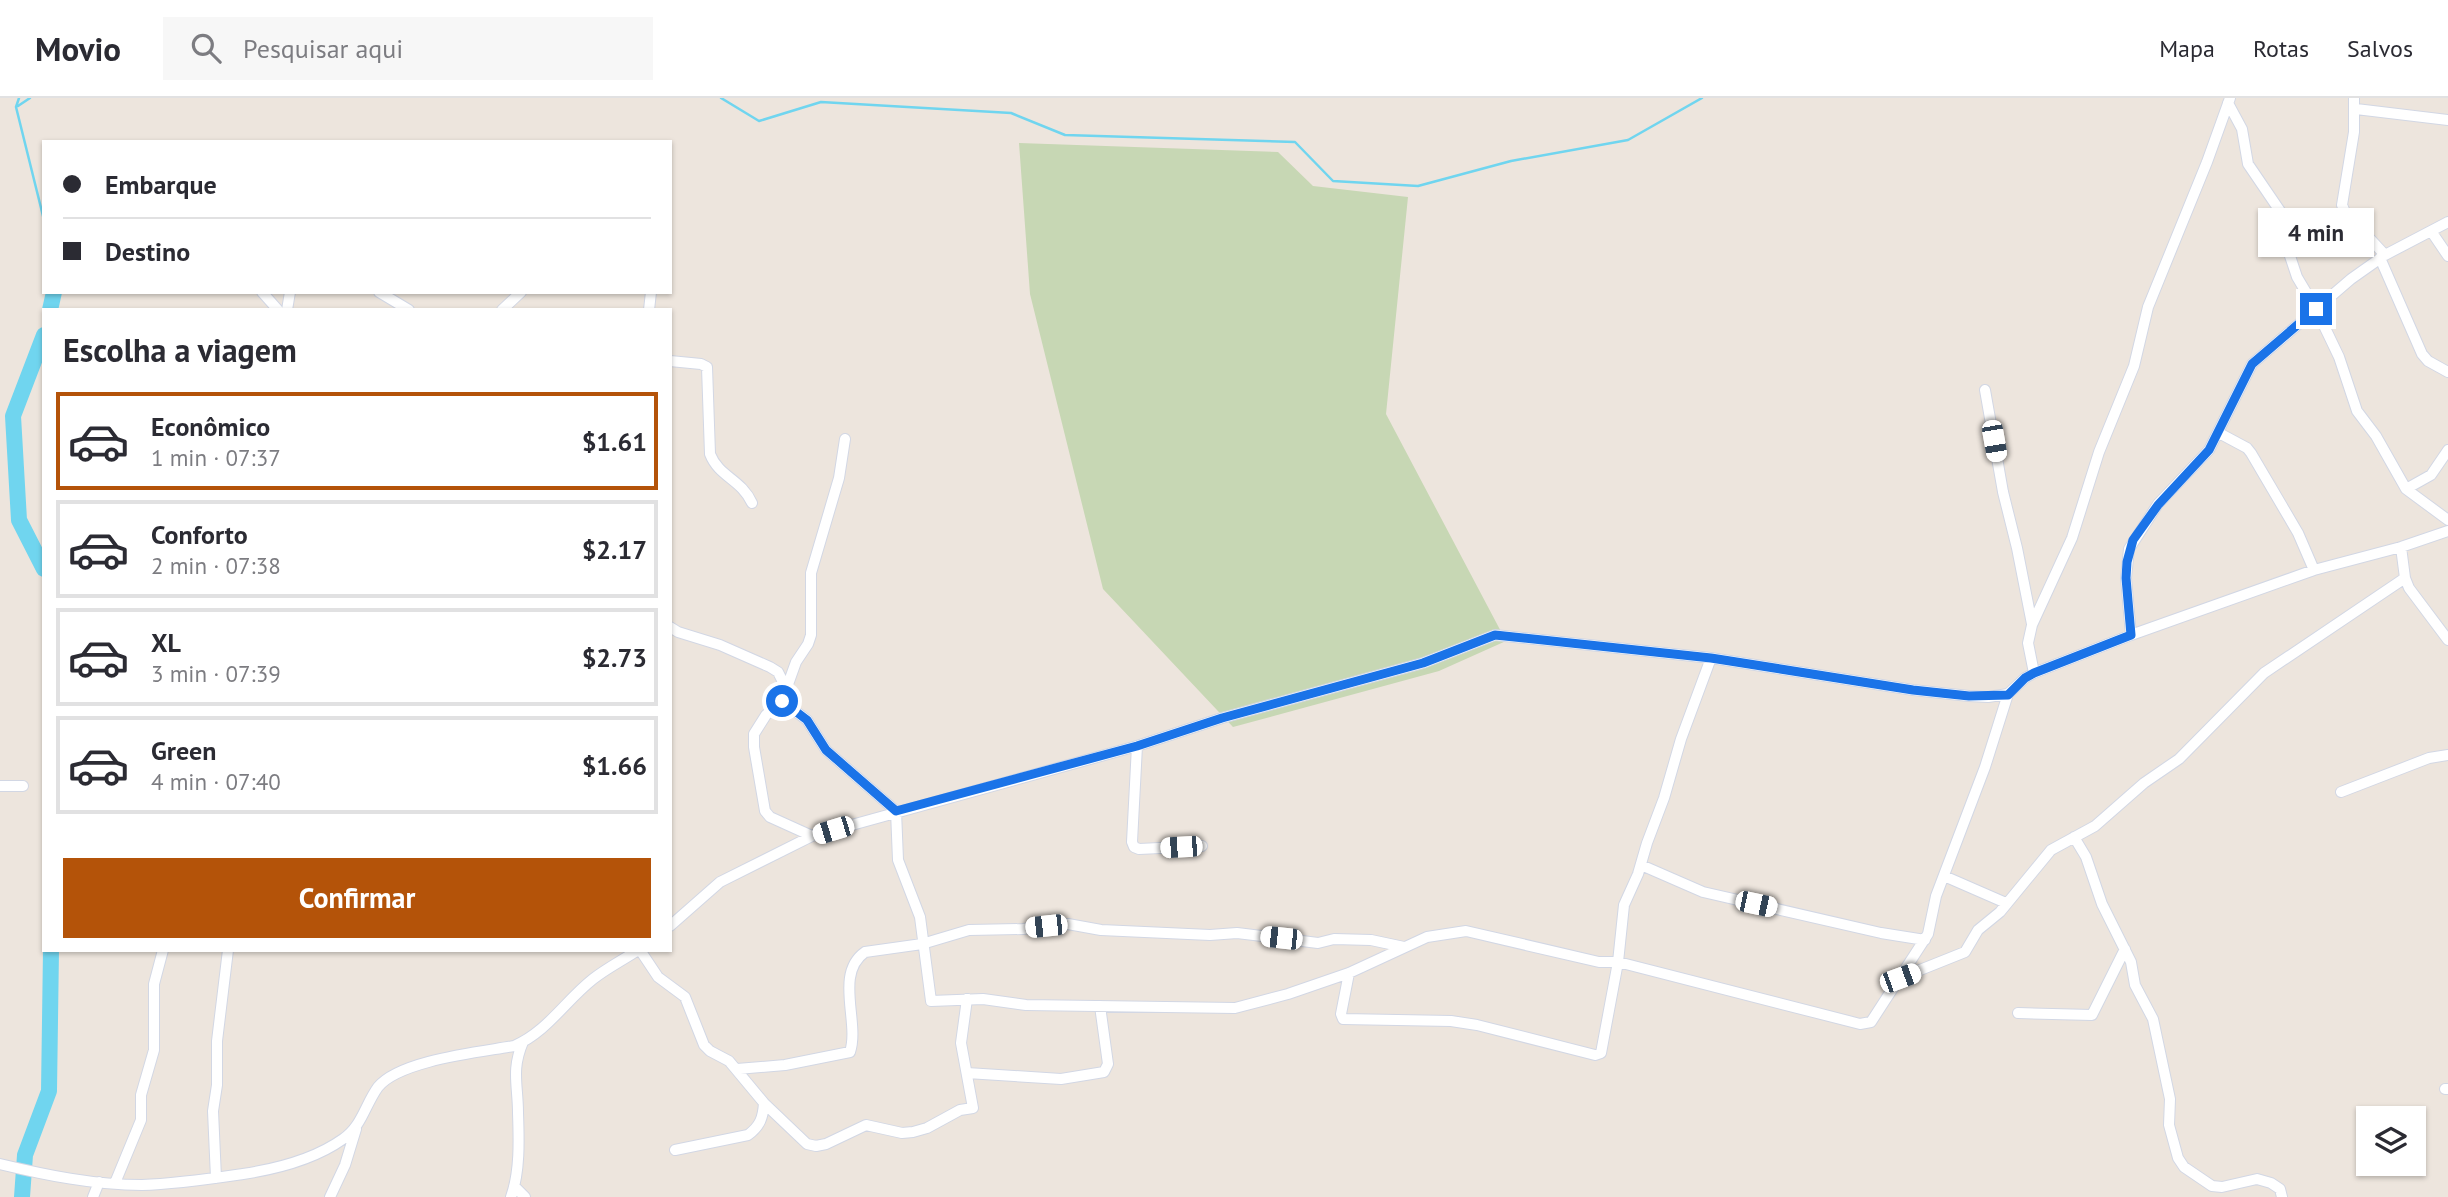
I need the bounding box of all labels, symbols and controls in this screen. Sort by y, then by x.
search box [163,17,653,80]
text: Movio [35,27,121,70]
icon: search [187,29,225,67]
text: Pesquisar aqui [243,32,403,65]
text: Mapa [2159,33,2215,64]
text: Rotas [2253,33,2309,64]
text: Salvos [2347,33,2413,64]
text: Embarque [105,168,217,201]
callout: 4 min [2258,208,2374,256]
text: 4 min [2288,218,2344,247]
text: Destino [105,235,190,268]
route end [2300,293,2332,325]
text: Escolha a viagem [63,329,297,371]
icon: car [67,410,130,473]
text: Econômico [151,410,270,443]
car [1981,418,2008,464]
text: $1.61 [582,425,647,458]
text: 1 min · 07:37 [151,443,281,472]
icon: car [67,518,130,581]
text: Conforto [151,518,248,551]
text: $2.17 [582,533,647,566]
text: 2 min · 07:38 [151,551,281,580]
icon: car [67,626,130,689]
text: XL [151,626,181,659]
text: $2.73 [582,641,647,674]
text: 3 min · 07:39 [151,659,281,688]
route start [766,685,798,717]
icon: car [67,734,130,797]
text: Green [151,734,216,767]
text: $1.66 [582,749,647,782]
text: 4 min · 07:40 [151,767,281,796]
car [810,814,857,846]
car [1160,835,1203,859]
button: Confirmar [63,858,651,938]
car [1734,889,1779,919]
car [1025,913,1068,939]
car [1260,925,1303,951]
car [1877,961,1924,995]
map controls [2356,1106,2426,1176]
button: layers [2356,1106,2426,1176]

